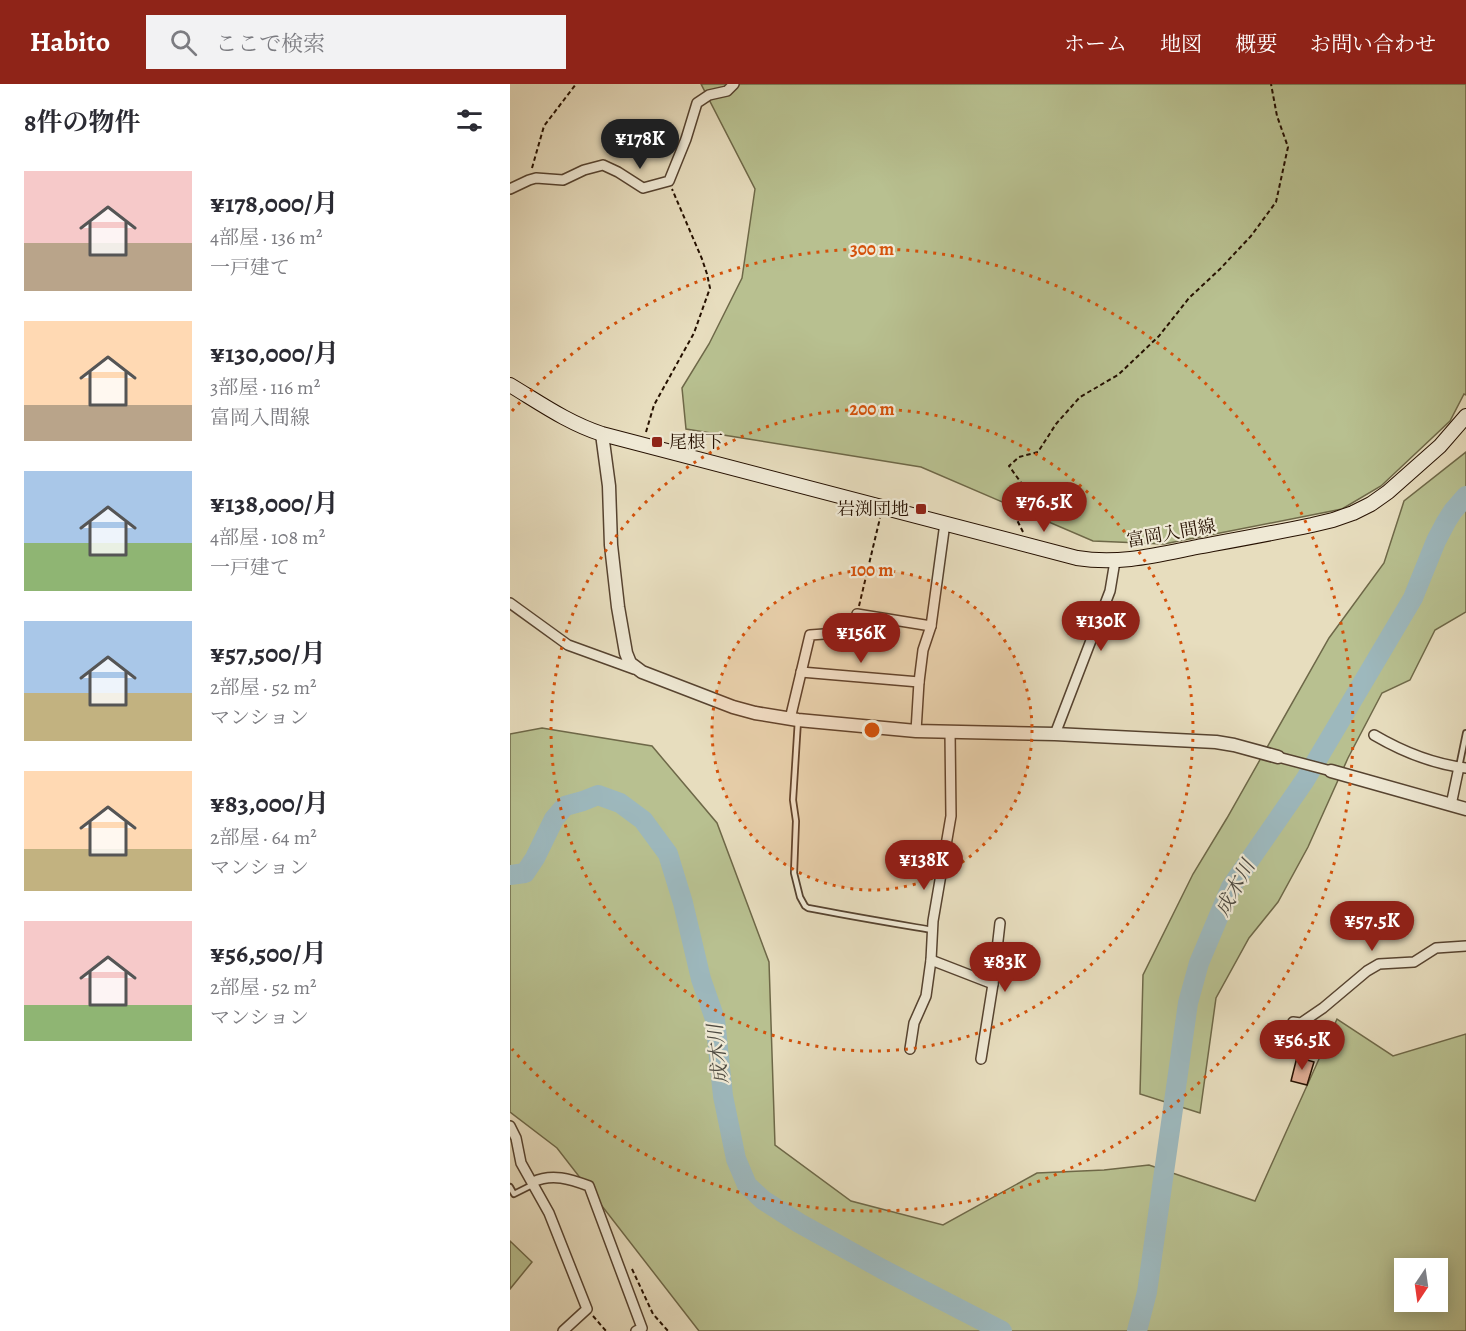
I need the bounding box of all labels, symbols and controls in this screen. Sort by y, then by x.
search box [146,15,566,69]
text: Habito [30,23,110,61]
icon: search [167,26,200,59]
text: ここで検索 [215,29,325,59]
text: ホーム [1064,30,1127,58]
text: 地図 [1160,30,1202,58]
text: 概要 [1235,30,1277,58]
text: お問い合わせ [1310,30,1436,58]
icon: filters [453,104,486,137]
text: 8件の物件 [24,105,140,140]
pin: ¥178K [598,119,682,170]
text: ¥178K [615,125,665,152]
text: ¥178,000/月 [210,186,339,221]
icon: home [72,195,144,267]
text: 4部屋 · 136 m² [210,224,323,251]
text: 300 m [850,237,894,261]
text: 一戸建て [210,254,290,281]
text: ¥130,000/月 [210,336,339,371]
icon: home [72,345,144,417]
text: 3部屋 · 116 m² [210,374,320,401]
text: 200 m [849,397,895,421]
text: 富岡入間線 [210,404,310,431]
place label: 尾根下 [669,430,723,454]
marker: 尾根下 [650,435,664,449]
pin: ¥76.5K [995,482,1093,533]
text: ¥138,000/月 [210,486,339,521]
text: ¥76.5K [1016,488,1072,515]
icon: home [72,495,144,567]
place label: 岩渕団地 [837,497,909,521]
marker: 岩渕団地 [914,502,928,516]
street label: 富岡入間線 [1125,513,1217,553]
text: 4部屋 · 108 m² [210,524,325,551]
text: 一戸建て [210,554,290,581]
text: 100 m [851,558,893,582]
pin: ¥130K [1059,601,1143,652]
text: ¥130K [1076,607,1126,634]
pin: ¥156K [819,613,903,664]
text: ¥156K [836,619,886,646]
text: ¥57,500/月 [210,636,326,671]
icon: home [72,645,144,717]
text: 2部屋 · 52 m² [210,674,317,701]
text: マンション [210,704,309,731]
centre of rings [862,720,882,740]
text: ¥83,000/月 [210,786,329,821]
icon: home [72,795,144,867]
text: 2部屋 · 64 m² [210,824,317,851]
pin: ¥138K [882,840,966,891]
text: ¥138K [899,846,949,873]
water label: 成木川 [1209,853,1262,921]
text: マンション [210,854,309,881]
pin: ¥57.5K [1323,901,1421,952]
text: ¥57.5K [1344,907,1400,934]
text: ¥56,500/月 [210,936,327,971]
pin: ¥83K [969,942,1041,993]
icon: home [72,945,144,1017]
text: ¥83K [984,948,1026,975]
text: 2部屋 · 52 m² [210,974,317,1001]
text: マンション [210,1004,309,1031]
pin: ¥56.5K [1253,1020,1351,1071]
water label: 成木川 [701,1021,735,1085]
text: ¥56.5K [1274,1026,1330,1053]
north arrow [1394,1258,1448,1312]
map controls [1394,1258,1448,1312]

